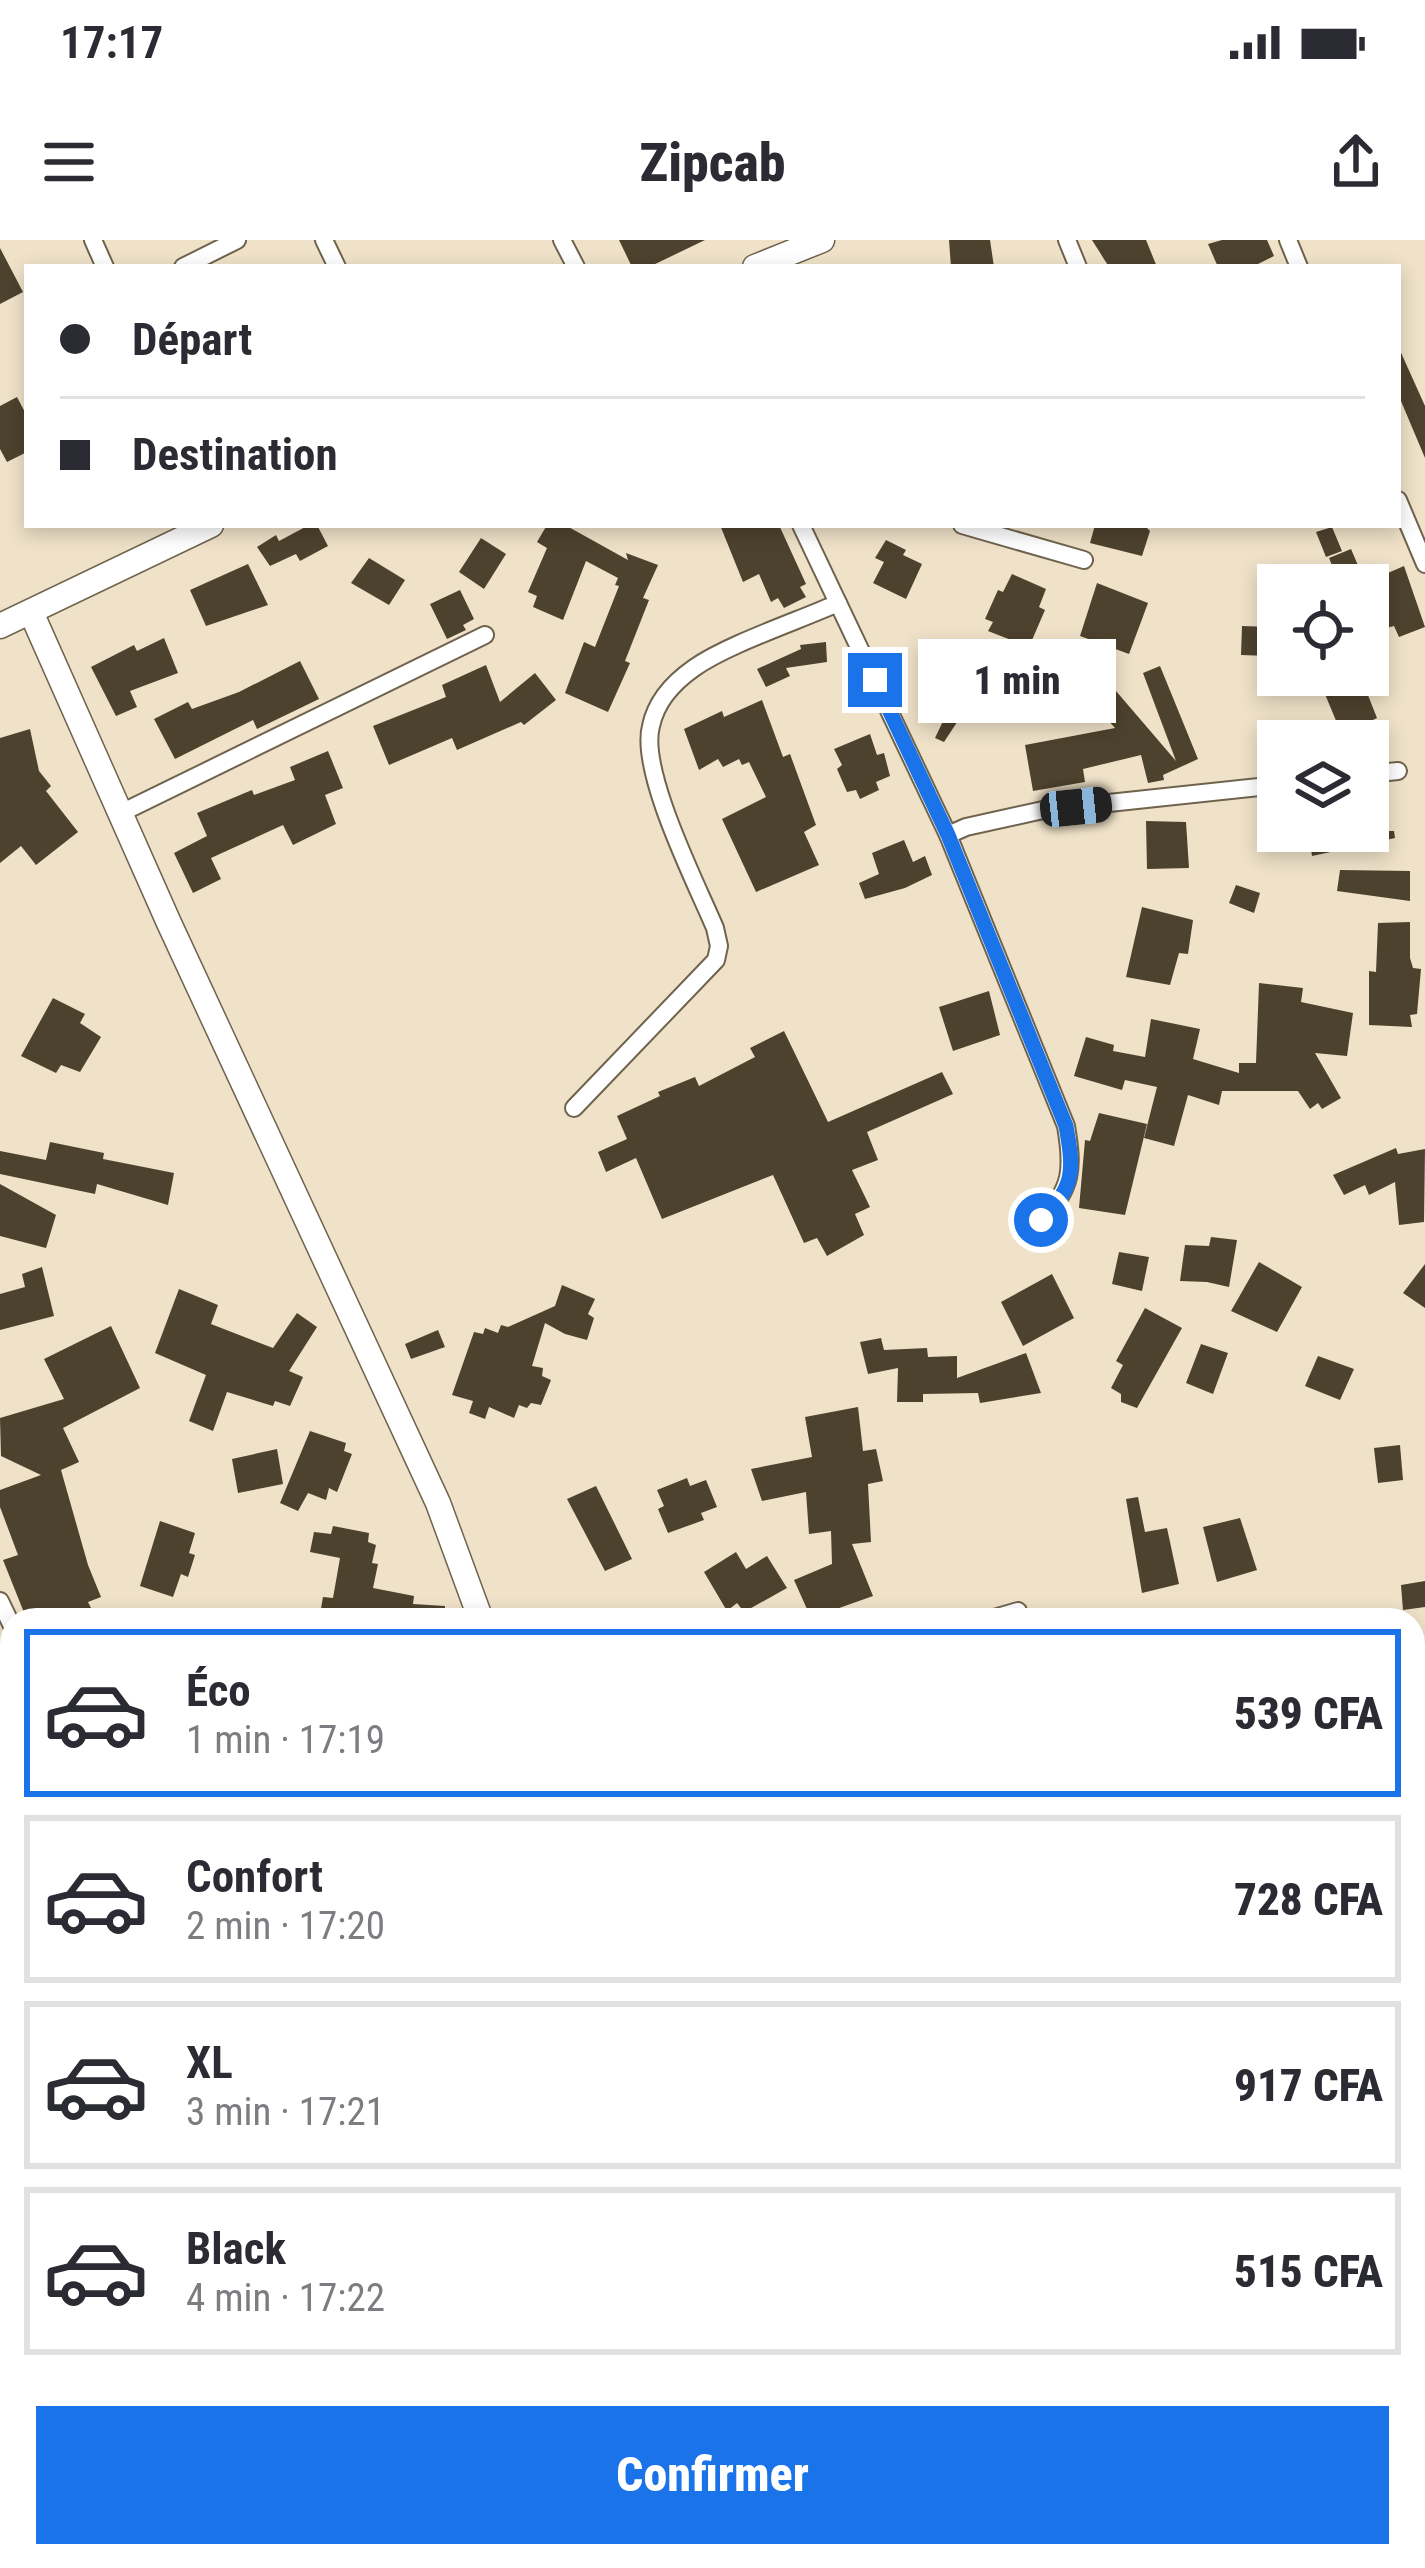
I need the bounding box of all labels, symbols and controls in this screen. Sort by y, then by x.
text: 17:17 [60,16,163,69]
icon: menu [36,129,102,195]
icon: share [1323,129,1389,195]
text: Zipcab [639,131,786,194]
text: Départ [132,313,252,366]
text: Destination [132,428,338,481]
map controls [1257,564,1389,852]
button: locate [1257,564,1389,696]
callout: 1 min [917,638,1115,722]
route end [848,653,902,707]
text: 1 min [974,658,1060,704]
button: layers [1257,720,1389,852]
car [1038,785,1114,829]
route start [1014,1193,1068,1247]
icon: car [42,1659,150,1767]
text: Éco [186,1664,251,1717]
text: 539 CFA [1234,1687,1383,1740]
text: 1 min · 17:19 [186,1717,385,1763]
icon: car [42,1845,150,1953]
text: Confort [186,1850,323,1903]
text: 728 CFA [1234,1873,1383,1926]
text: 2 min · 17:20 [186,1903,385,1949]
icon: car [42,2031,150,2139]
text: XL [186,2036,233,2089]
text: 917 CFA [1234,2059,1383,2112]
text: 3 min · 17:21 [186,2089,385,2135]
icon: car [42,2217,150,2325]
text: Black [186,2222,286,2275]
text: 515 CFA [1234,2245,1383,2298]
text: 4 min · 17:22 [186,2275,385,2321]
button: Confirmer [36,2406,1389,2544]

